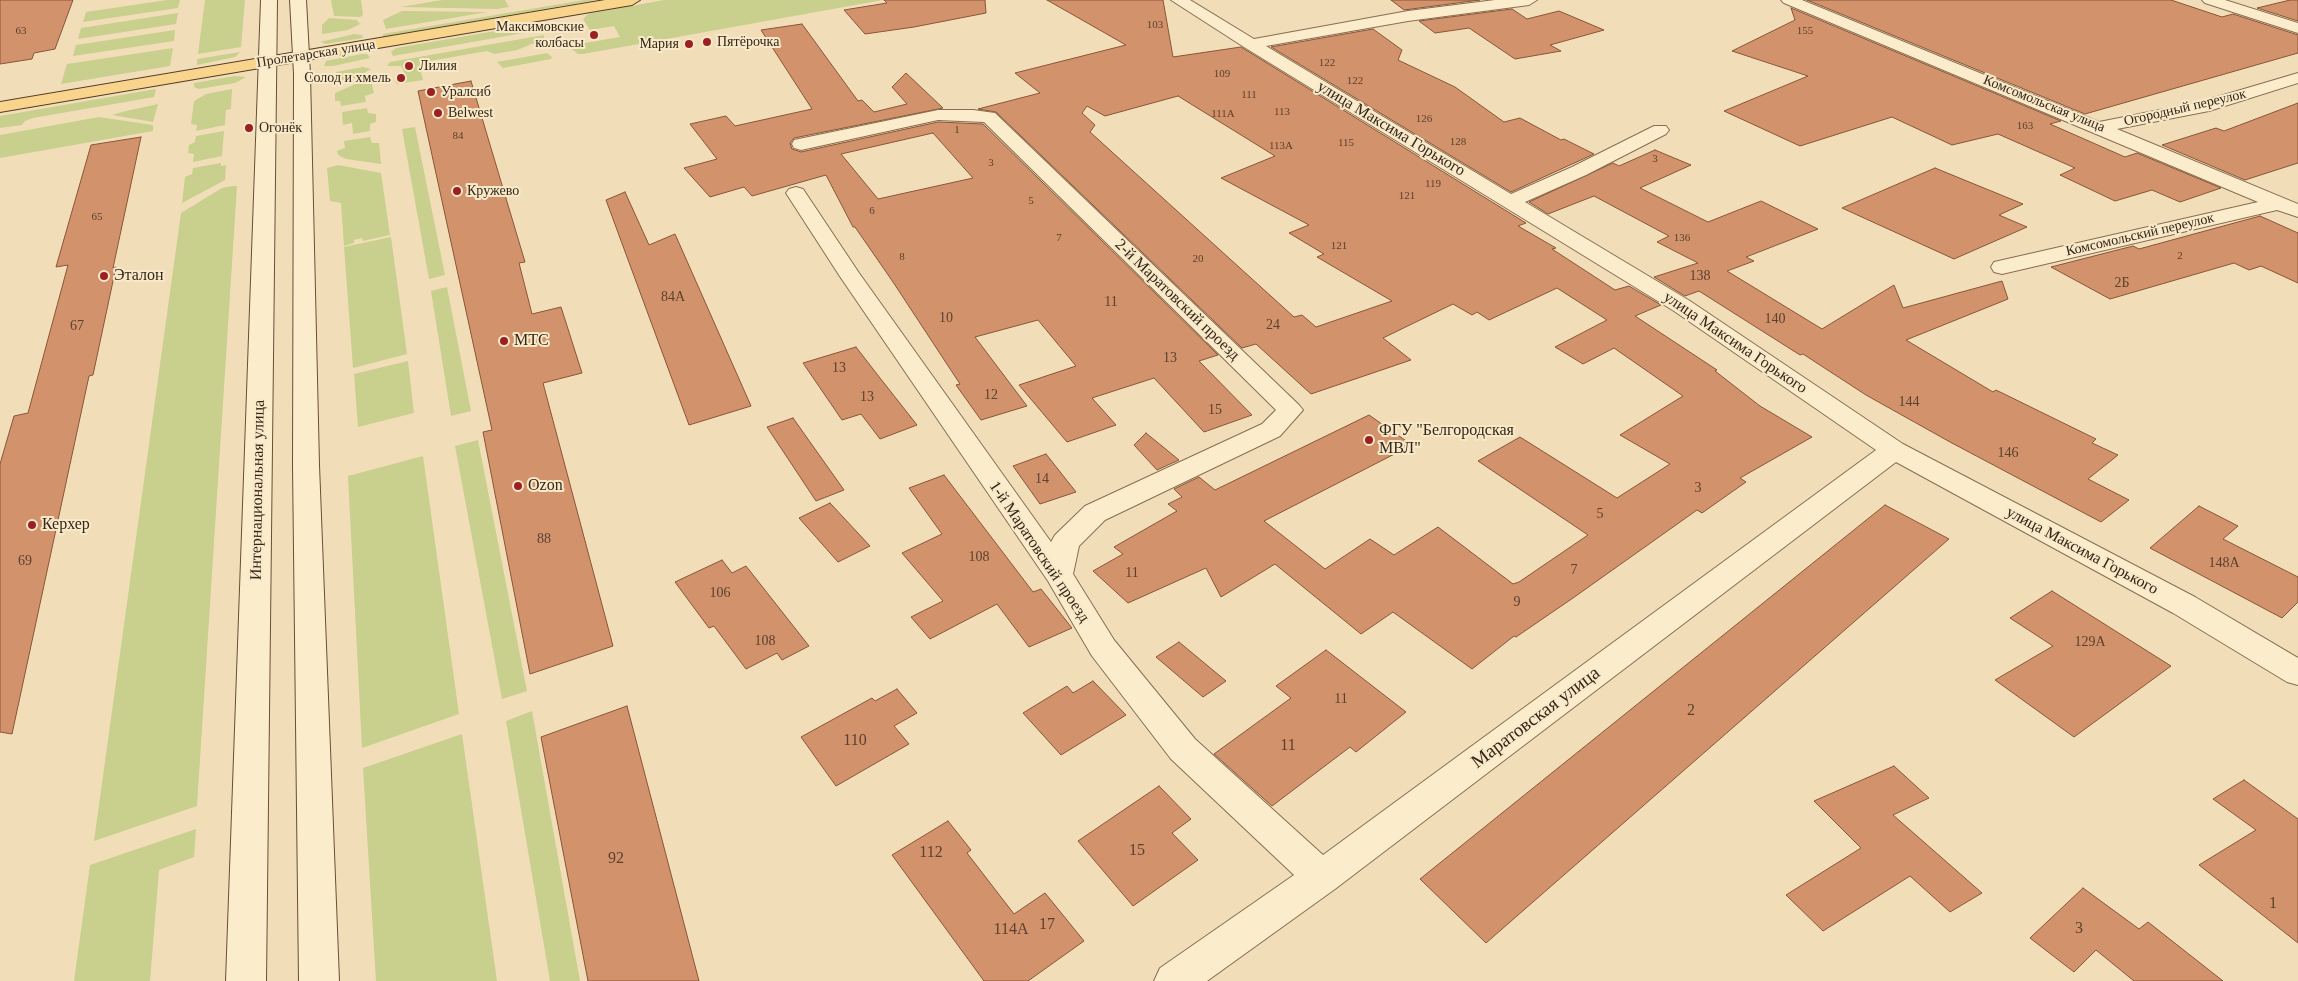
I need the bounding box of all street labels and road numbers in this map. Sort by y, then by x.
street label: Пролетарская улица [255,36,377,72]
street label: Комсомольская улица [1981,72,2107,136]
street label: улица Максима Горького [1314,77,1468,181]
street label: Огородный переулок [2122,86,2248,130]
street label: Комсомольский переулок [2064,210,2216,260]
street label: 2-й Маратовский проезд [1110,235,1244,365]
street label: улица Максима Горького [1659,288,1811,398]
street label: Интернациональная улица [247,400,269,580]
street label: 1-й Маратовский проезд [985,478,1093,626]
street label: улица Максима Горького [2003,503,2161,599]
street label: Маратовская улица [1467,662,1605,774]

